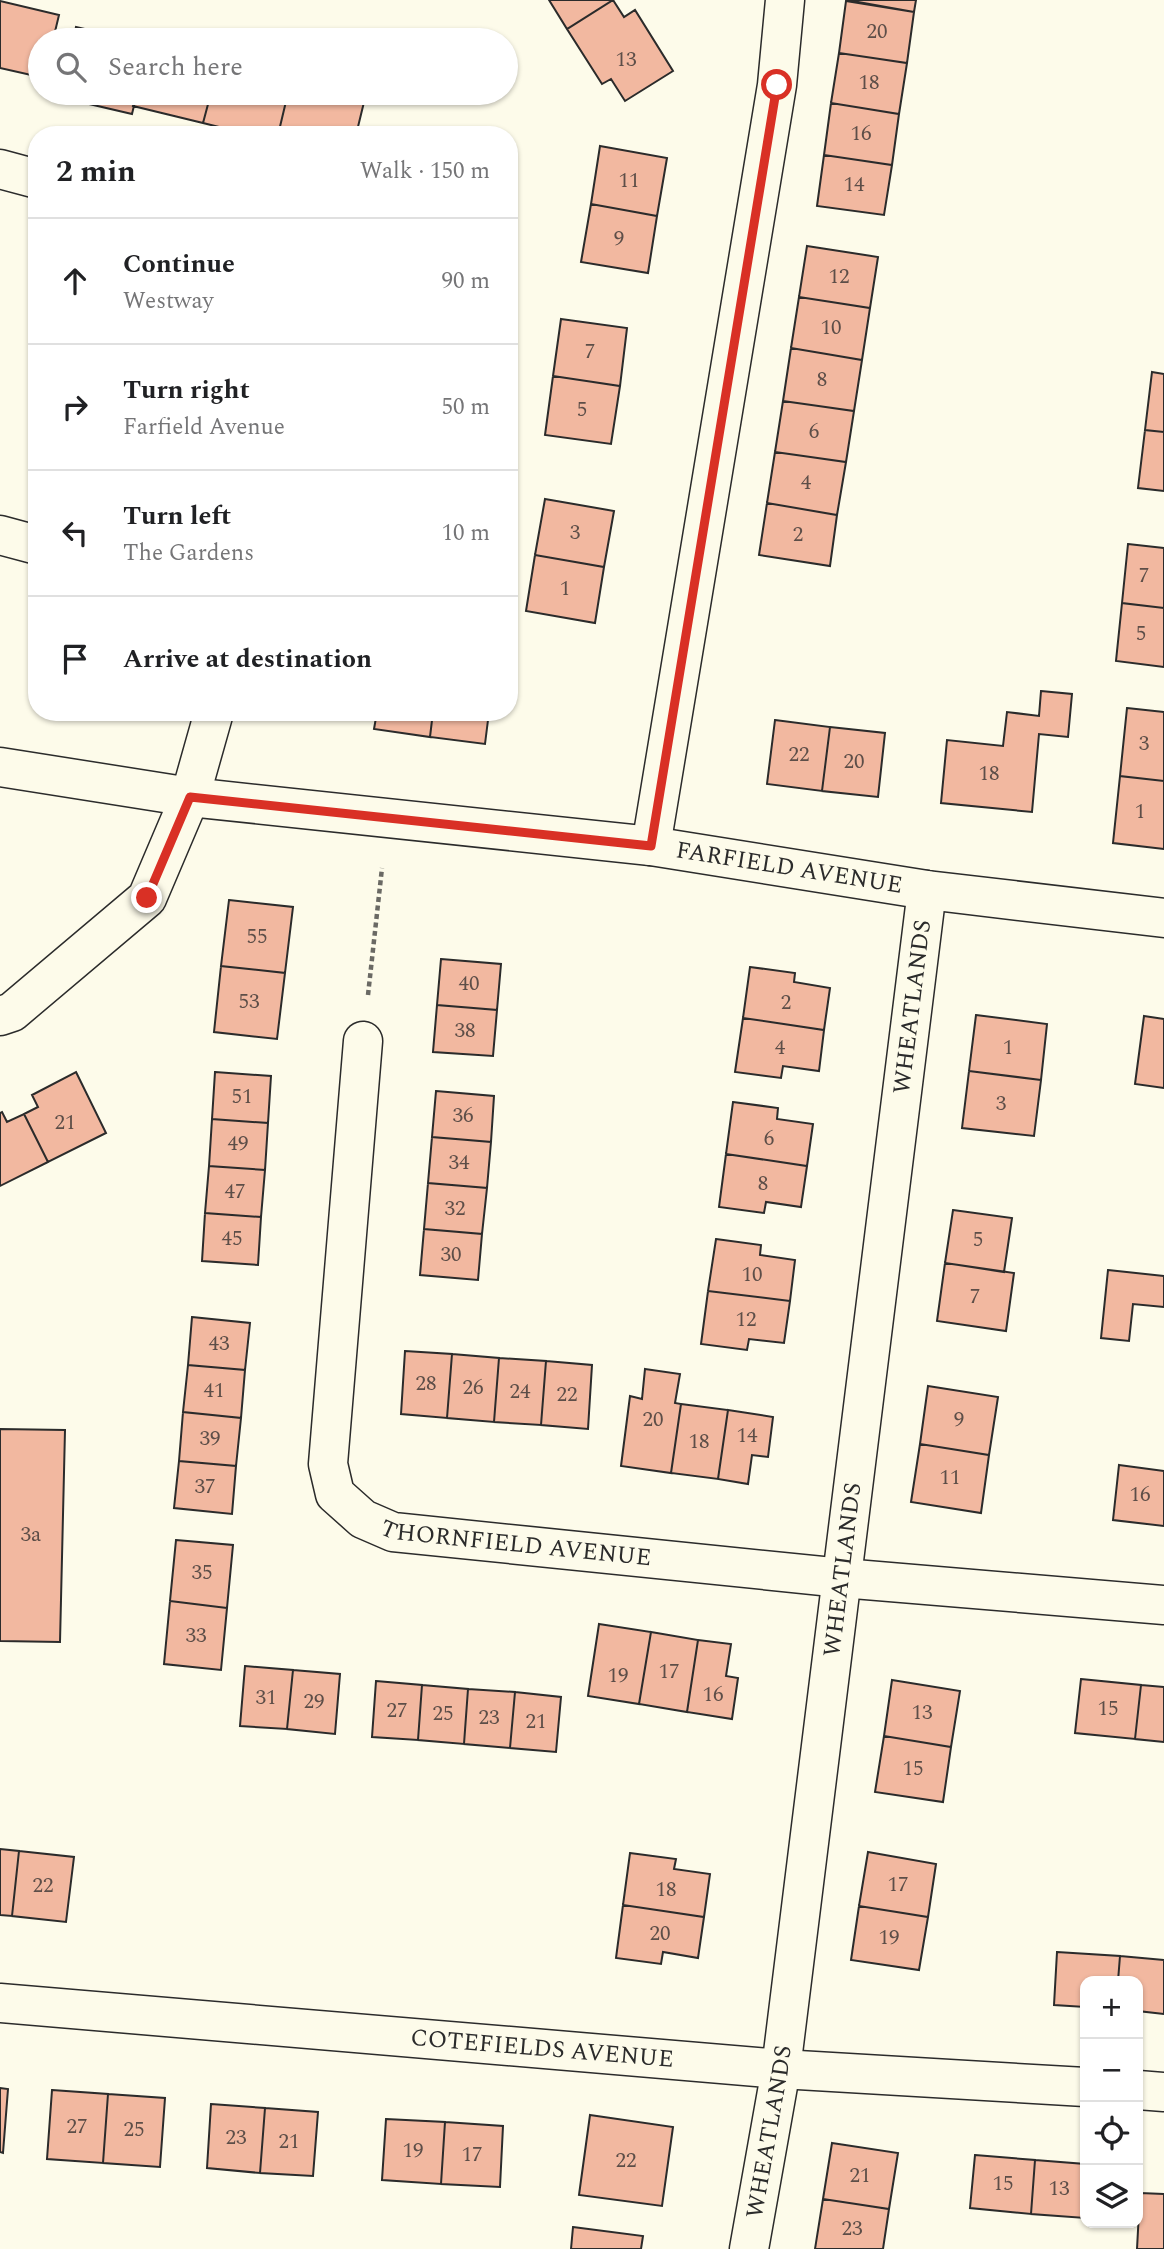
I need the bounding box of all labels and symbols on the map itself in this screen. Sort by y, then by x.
house number: 20 [867,16,888,48]
house number: 13 [616,44,637,76]
house number: 18 [859,67,880,99]
route start [761,69,792,100]
house number: 16 [851,118,872,150]
house number: 11 [619,165,640,197]
house number: 14 [844,169,865,201]
house number: 9 [614,223,624,255]
house number: 12 [829,261,850,293]
house number: 10 [821,312,842,344]
house number: 7 [585,336,595,368]
house number: 8 [817,364,827,396]
house number: 5 [577,394,587,426]
house number: 6 [809,416,819,448]
house number: 4 [801,467,812,499]
house number: 3 [570,517,581,549]
house number: 2 [793,519,803,551]
house number: 7 [1139,560,1149,592]
house number: 1 [560,573,570,605]
house number: 5 [1136,618,1146,650]
house number: 3 [1139,728,1150,760]
house number: 22 [789,739,810,771]
house number: 20 [844,746,865,778]
house number: 18 [979,758,1000,790]
house number: 1 [1135,796,1145,828]
street label: FARFIELD AVENUE [673,832,905,904]
route end [131,882,162,913]
street label: WHEATLANDS [884,918,941,1096]
house number: 55 [247,921,268,953]
house number: 40 [459,968,480,1000]
house number: 53 [239,986,260,1018]
house number: 2 [781,987,791,1019]
house number: 38 [455,1015,476,1047]
house number: 4 [775,1032,786,1064]
house number: 1 [1003,1032,1013,1064]
house number: 51 [232,1081,253,1113]
house number: 3 [996,1088,1007,1120]
house number: 36 [453,1100,474,1132]
house number: 21 [55,1107,76,1139]
house number: 6 [764,1123,774,1155]
house number: 49 [228,1128,249,1160]
house number: 34 [449,1147,470,1179]
house number: 8 [758,1168,768,1200]
house number: 47 [225,1176,246,1208]
house number: 32 [445,1193,466,1225]
house number: 45 [222,1223,243,1255]
house number: 5 [973,1224,983,1256]
house number: 30 [441,1239,462,1271]
house number: 10 [742,1259,763,1291]
house number: 7 [970,1281,980,1313]
house number: 12 [736,1304,757,1336]
house number: 43 [209,1328,230,1360]
house number: 28 [416,1368,437,1400]
house number: 26 [463,1372,484,1404]
house number: 41 [204,1375,225,1407]
house number: 24 [510,1376,531,1408]
house number: 22 [557,1379,578,1411]
house number: 20 [643,1404,664,1436]
house number: 9 [954,1404,964,1436]
house number: 14 [737,1420,758,1452]
house number: 39 [200,1423,221,1455]
house number: 18 [689,1426,710,1458]
house number: 11 [940,1462,961,1494]
house number: 37 [195,1471,216,1503]
house number: 16 [1130,1479,1151,1511]
street label: WHEATLANDS [814,1481,871,1659]
street label: THORNFIELD AVENUE [374,1510,653,1576]
house number: 3a [21,1519,42,1551]
house number: 35 [192,1557,213,1589]
house number: 33 [186,1620,207,1652]
house number: 17 [659,1656,680,1688]
house number: 19 [608,1660,629,1692]
house number: 16 [703,1679,724,1711]
house number: 31 [256,1682,277,1714]
house number: 29 [304,1686,325,1718]
house number: 15 [1098,1693,1119,1725]
house number: 27 [387,1695,408,1727]
house number: 13 [912,1697,933,1729]
house number: 25 [433,1698,454,1730]
house number: 23 [479,1702,500,1734]
house number: 21 [526,1706,547,1738]
house number: 15 [903,1753,924,1785]
house number: 17 [888,1869,909,1901]
house number: 22 [33,1870,54,1902]
house number: 18 [656,1874,677,1906]
house number: 20 [650,1918,671,1950]
house number: 19 [879,1922,900,1954]
street label: COTEFIELDS AVENUE [409,2020,675,2078]
street label: WHEATLANDS [737,2043,802,2221]
house number: 27 [67,2111,88,2143]
house number: 25 [124,2114,145,2146]
house number: 23 [226,2122,247,2154]
house number: 21 [279,2126,300,2158]
house number: 19 [403,2135,424,2167]
house number: 17 [462,2139,483,2171]
house number: 22 [616,2145,637,2177]
house number: 21 [850,2160,871,2192]
house number: 15 [993,2168,1014,2200]
house number: 13 [1049,2173,1070,2205]
house number: 23 [842,2213,863,2245]

